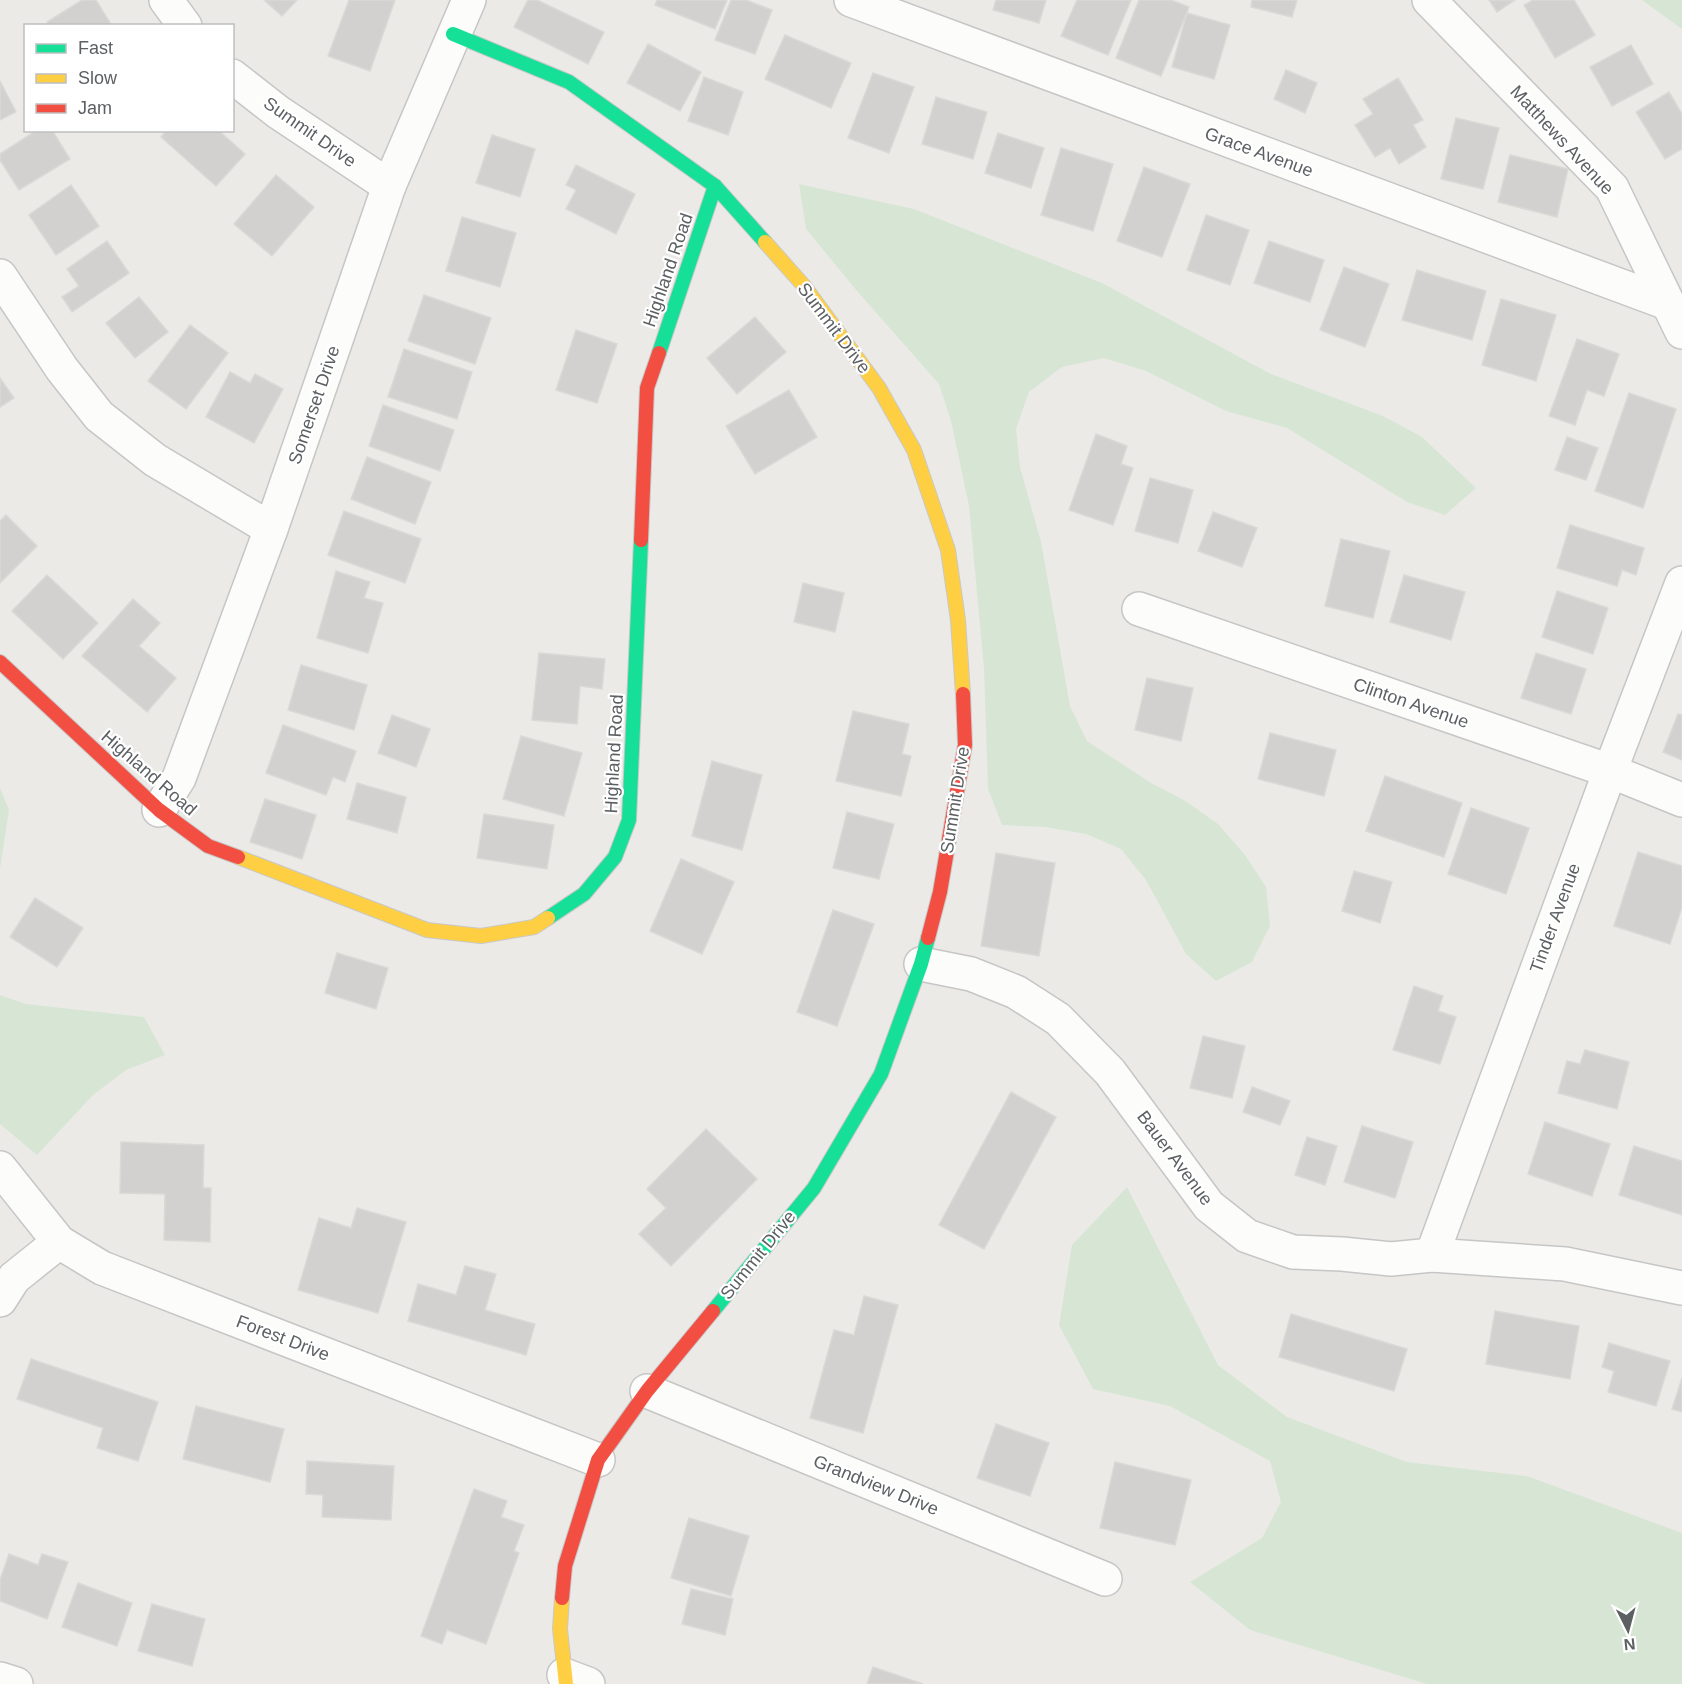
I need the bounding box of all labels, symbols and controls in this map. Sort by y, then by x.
legend [24,24,234,132]
text: Fast [78,38,113,58]
text: Slow [78,68,118,88]
street label: Matthews Avenue [1506,81,1618,199]
street label: Summit Drive [260,93,360,171]
text: Jam [78,98,112,118]
street label: Grace Avenue [1202,123,1316,181]
street label: Highland Road [639,210,697,330]
street label: Summit Drive [794,279,874,377]
street label: Somerset Drive [284,343,344,467]
street label: Clinton Avenue [1351,674,1471,732]
street label: Highland Road [601,694,627,814]
street label: Highland Road [97,726,201,820]
street label: Summit Drive [937,745,973,855]
street label: Tinder Avenue [1526,861,1584,975]
street label: Bauer Avenue [1133,1107,1217,1209]
street label: Summit Drive [716,1207,800,1303]
street label: Forest Drive [234,1311,332,1365]
street label: Grandview Drive [811,1451,941,1519]
north arrow [1598,1600,1658,1660]
text: N [1623,1635,1636,1653]

